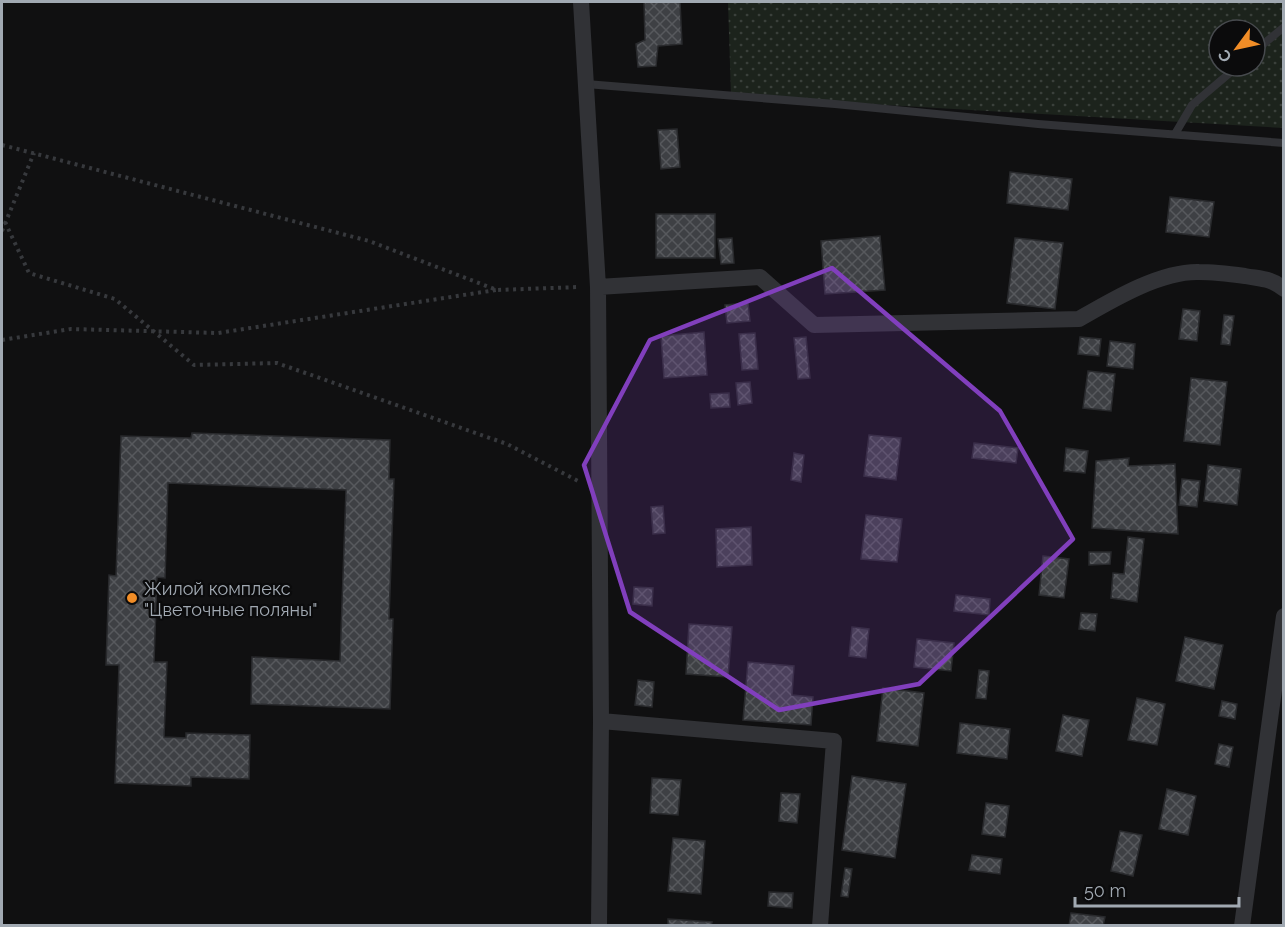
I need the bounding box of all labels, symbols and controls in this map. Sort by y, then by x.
north arrow [1207,18,1267,78]
text: С [1214,46,1236,66]
place label: Жилой комплекс "Цветочные поляны" [144,578,318,620]
marker: Жилой комплекс "Цветочные поляны" [125,591,139,605]
scale bar [1075,870,1238,908]
text: 50 m [1084,880,1126,901]

